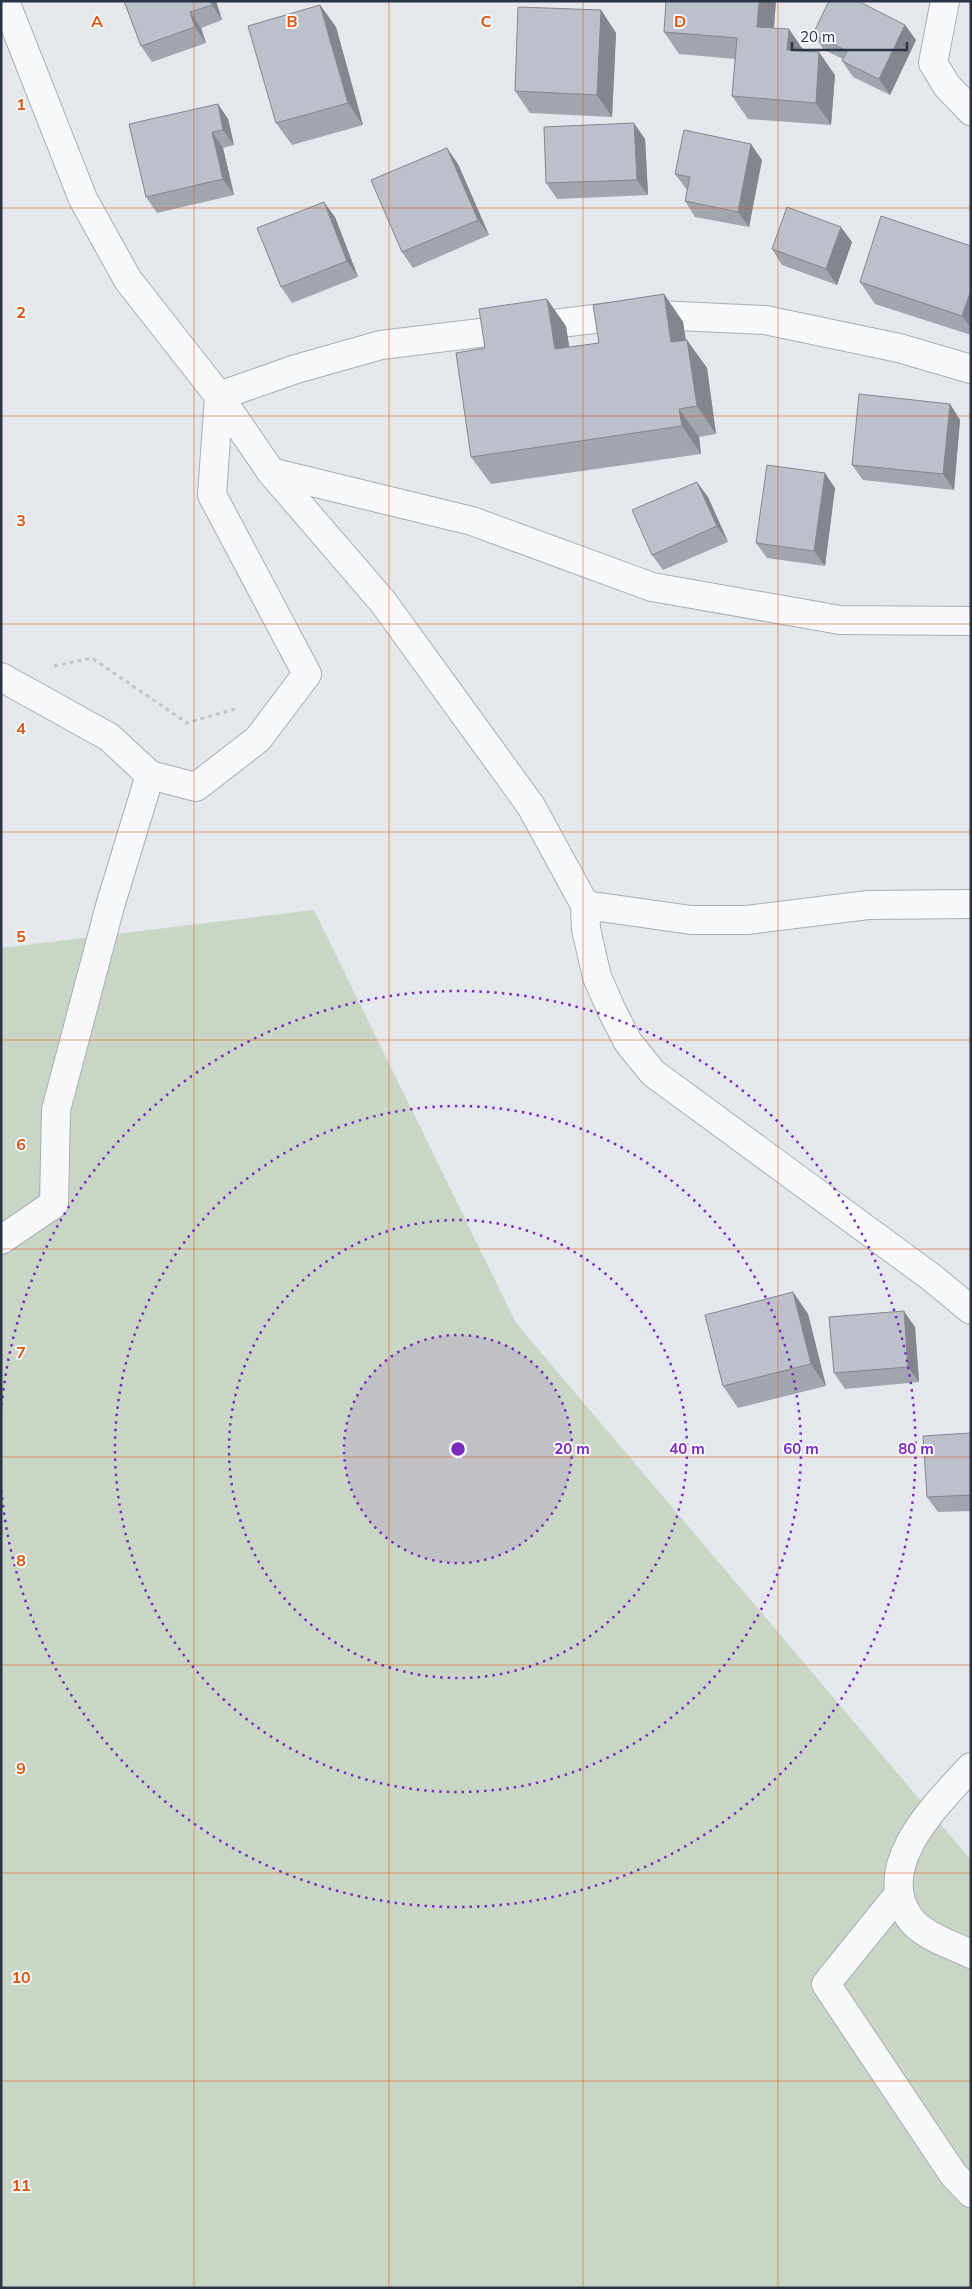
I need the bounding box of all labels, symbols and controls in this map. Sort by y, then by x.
text: A [91,11,103,31]
text: B [286,11,298,31]
text: C [481,11,492,31]
text: D [674,11,686,31]
scale bar [792,20,907,52]
text: 20 m [800,27,835,46]
text: 1 [16,94,26,114]
text: 2 [16,302,26,322]
text: 3 [16,510,26,530]
text: 4 [16,718,26,738]
text: 5 [16,926,26,946]
text: 6 [16,1134,26,1154]
text: 7 [16,1342,26,1362]
text: 20 m [554,1439,590,1458]
text: 40 m [669,1439,705,1458]
text: 60 m [783,1439,819,1458]
text: 80 m [898,1439,934,1458]
centre of rings [449,1440,467,1458]
text: 8 [16,1550,26,1570]
text: 9 [16,1758,26,1778]
text: 10 [11,1967,31,1987]
text: 11 [11,2175,31,2195]

